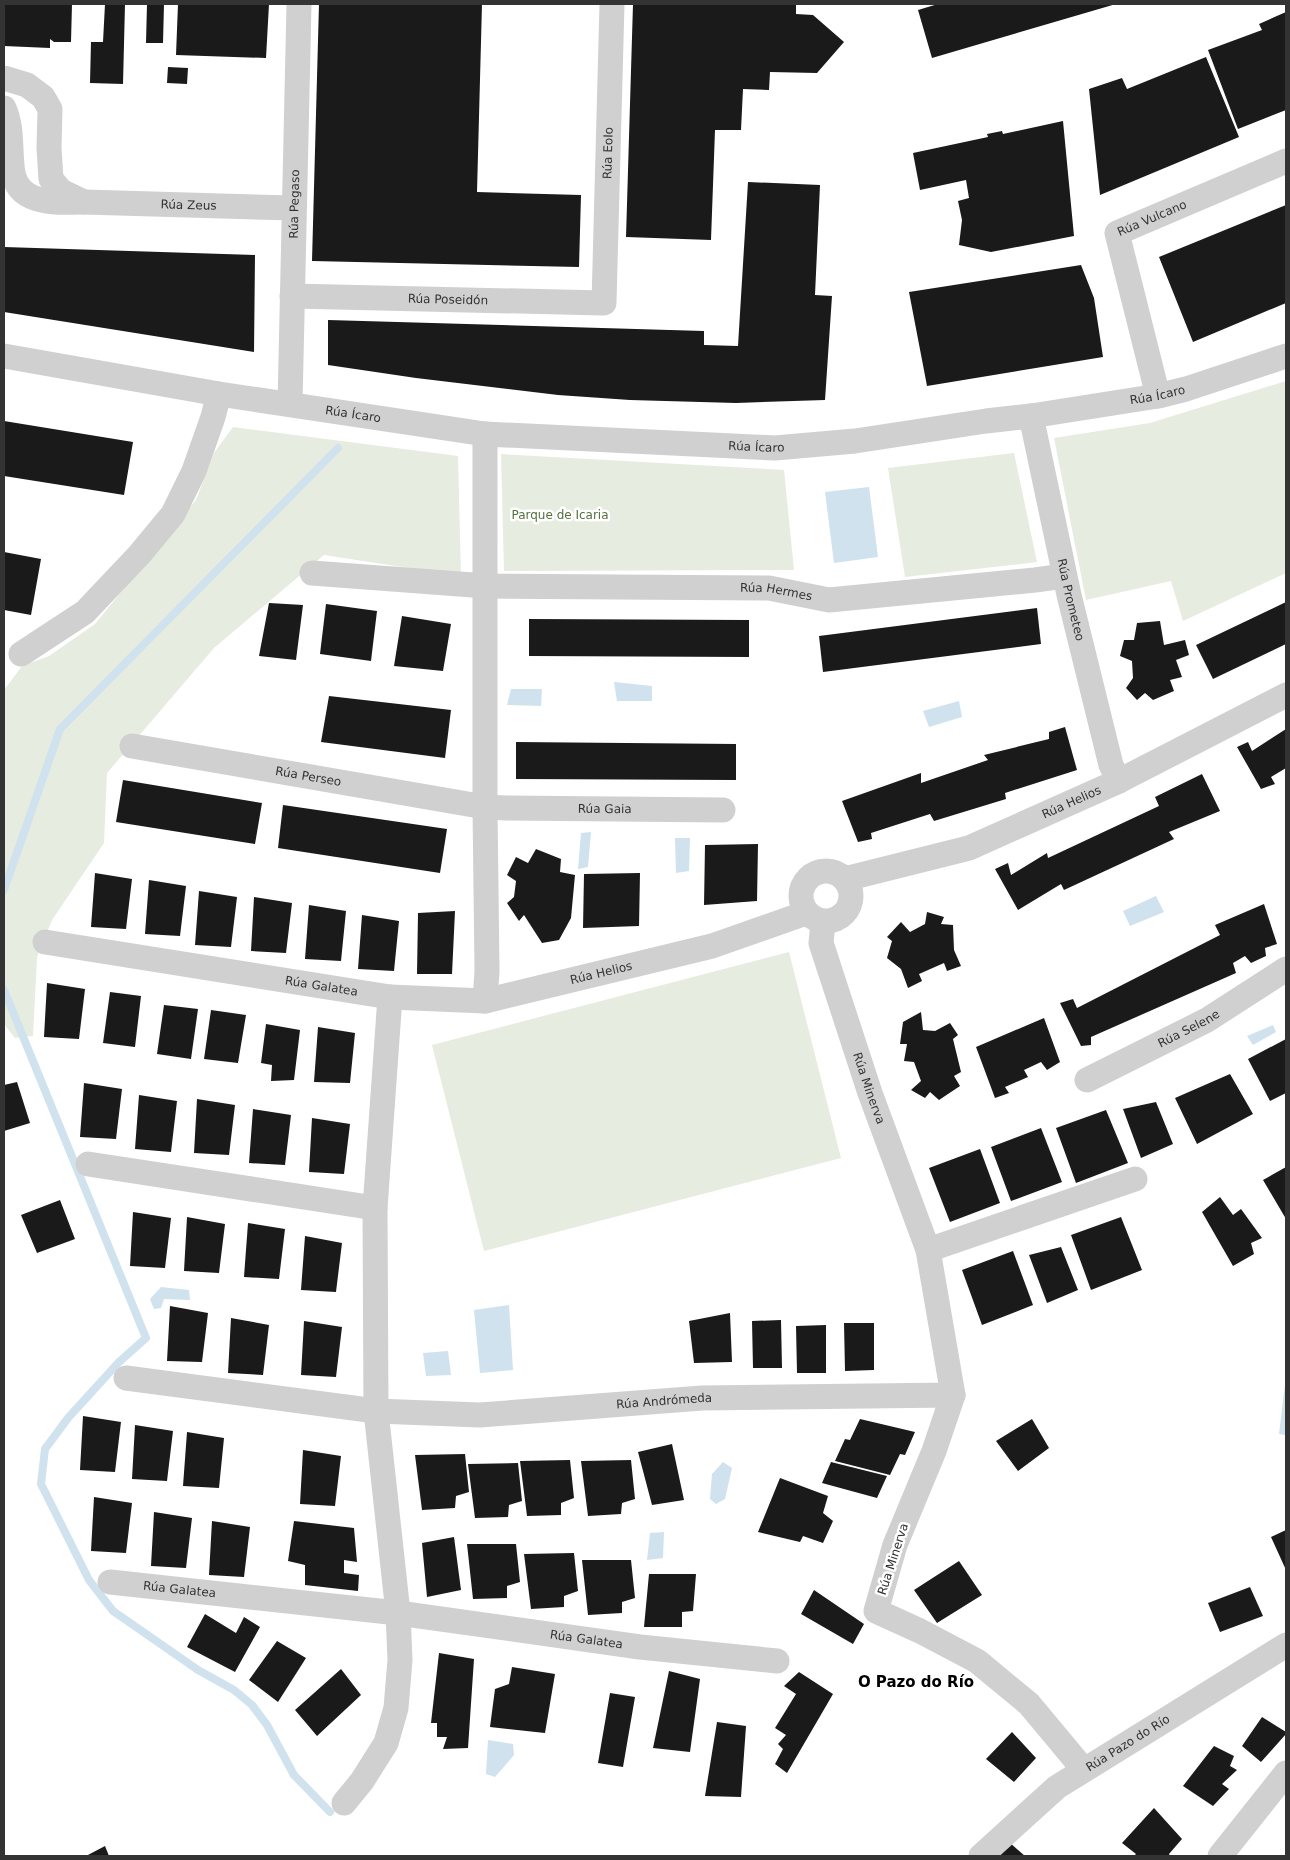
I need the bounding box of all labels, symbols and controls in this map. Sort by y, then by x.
street label: Rúa Eolo [600,127,616,179]
street label: Rúa Pegaso [287,169,302,239]
street label: Rúa Zeus [160,197,217,213]
street label: Rúa Vulcano [1115,197,1189,239]
street label: Rúa Poseidón [408,292,488,307]
street label: Rúa Ícaro [1129,382,1187,407]
street label: Rúa Ícaro [324,403,382,425]
street label: Rúa Ícaro [728,439,785,455]
park label: Parque de Icaria [511,508,609,522]
street label: Rúa Prometeo [1054,557,1087,642]
street label: Rúa Hermes [740,581,814,604]
street label: Rúa Perseo [274,764,342,789]
street label: Rúa Helios [1040,783,1103,822]
street label: Rúa Gaia [578,802,632,816]
street label: Rúa Helios [569,959,634,987]
street label: Rúa Galatea [284,973,359,999]
street label: Rúa Selene [1156,1007,1222,1050]
street label: Rúa Minerva [850,1051,888,1126]
street label: Rúa Andrómeda [616,1391,712,1412]
street label: Rúa Minerva [875,1521,911,1597]
street label: Rúa Galatea [142,1579,217,1600]
street label: Rúa Galatea [549,1627,624,1652]
district label: O Pazo do Río [858,1673,974,1691]
street label: Rúa Pazo do Río [1083,1712,1172,1774]

